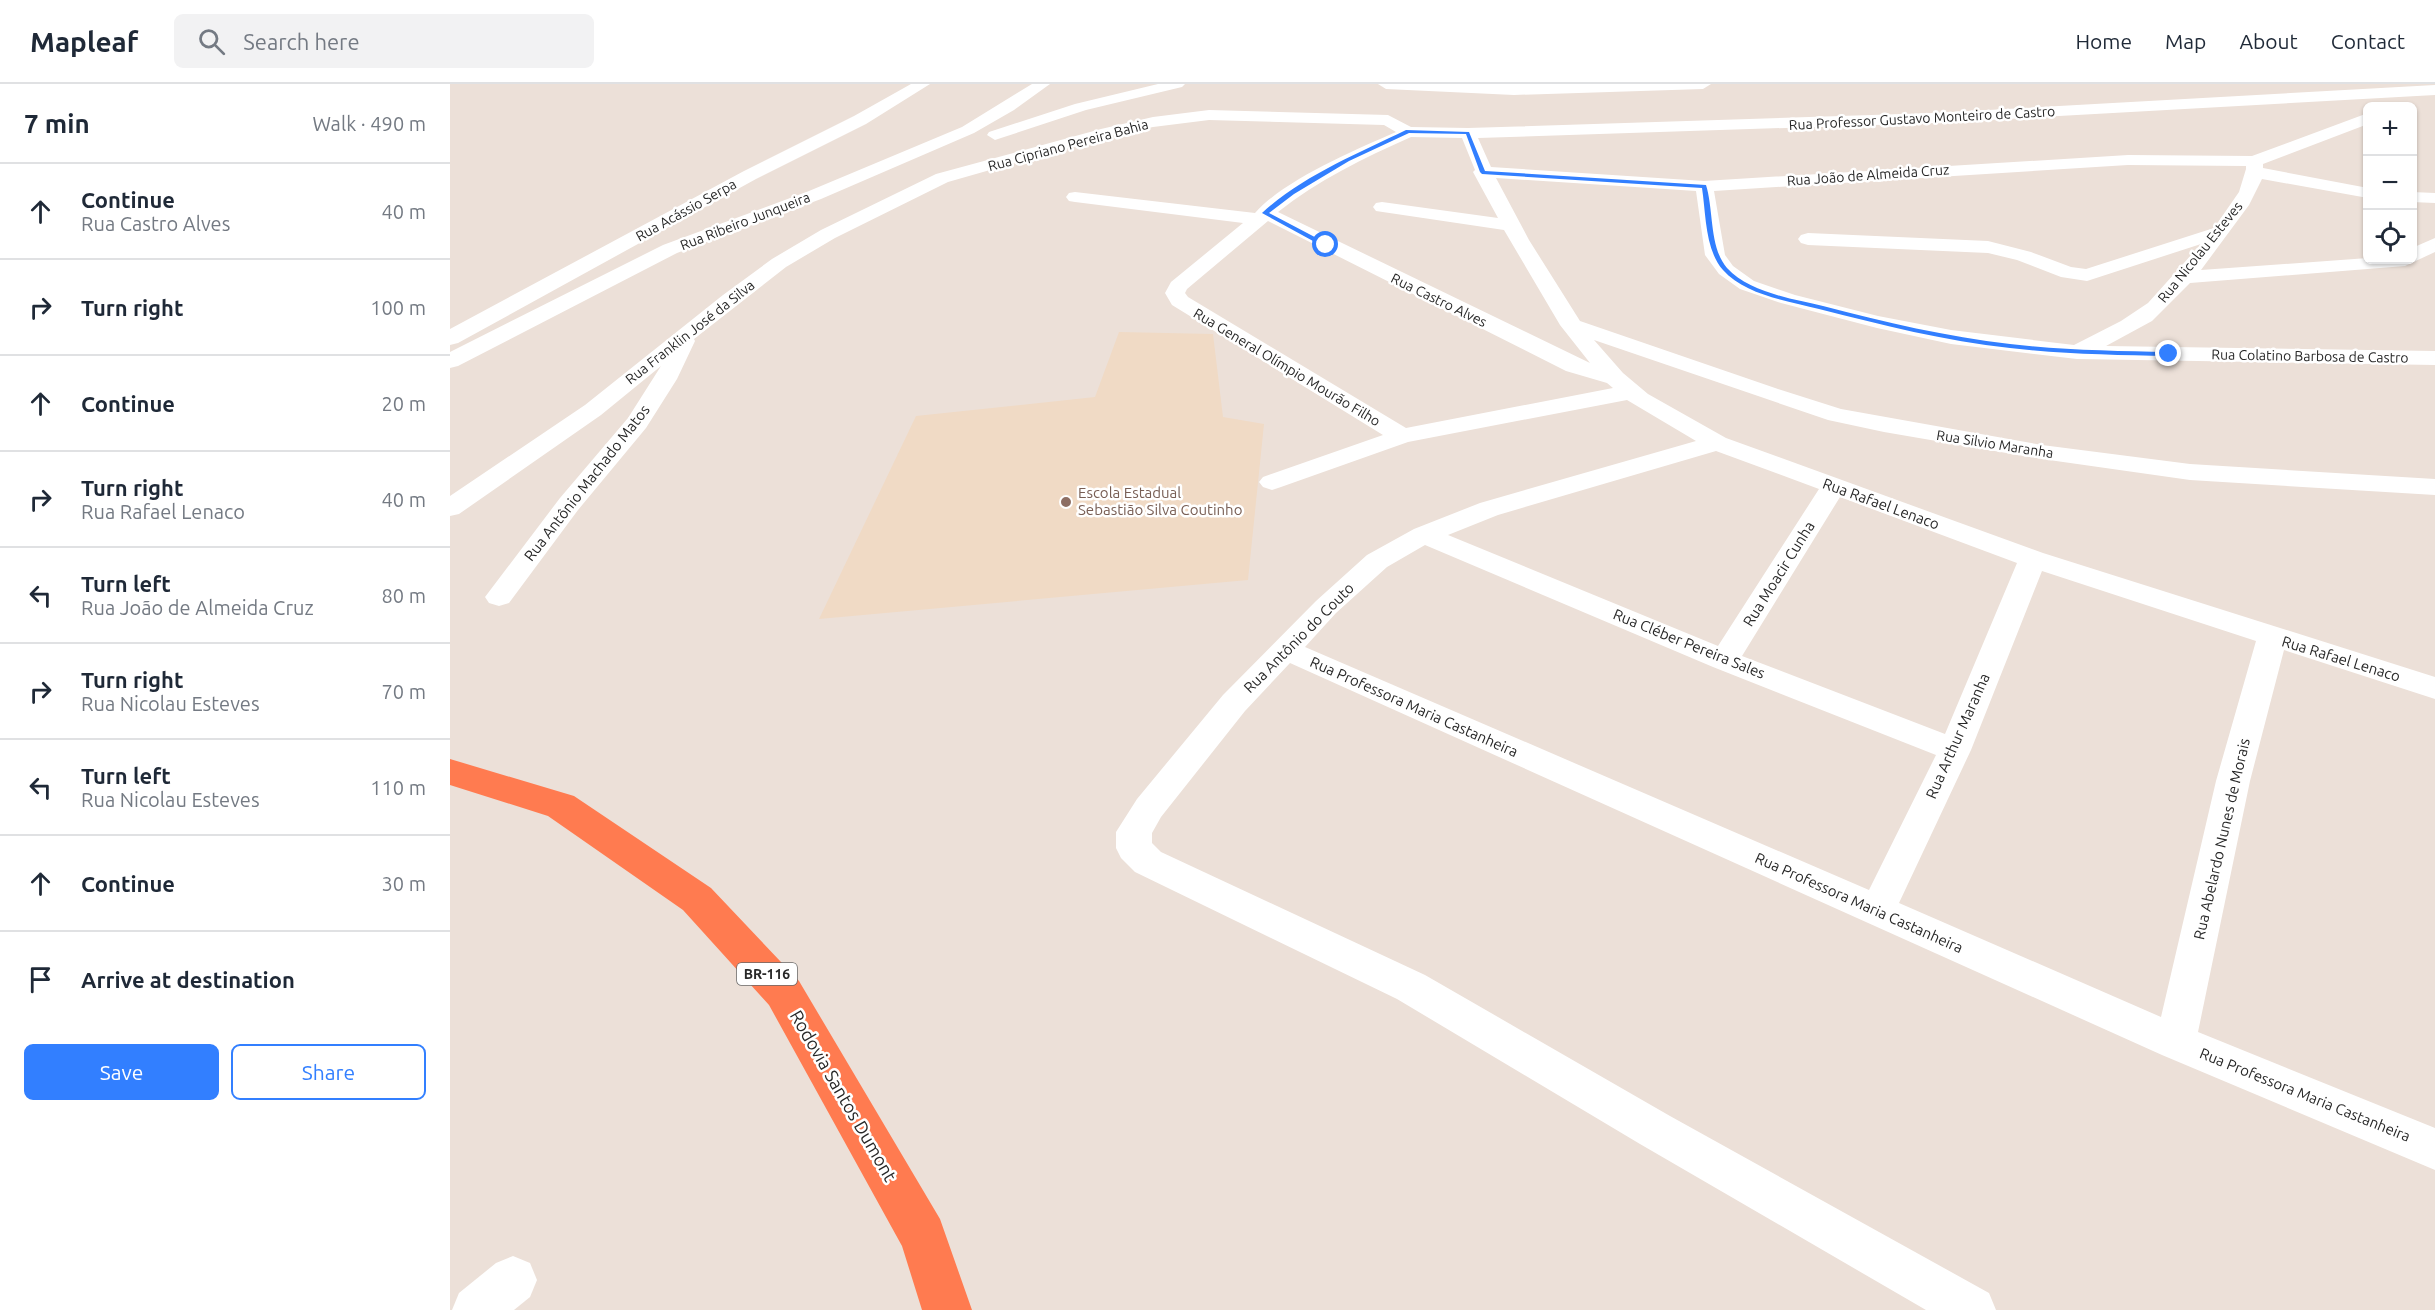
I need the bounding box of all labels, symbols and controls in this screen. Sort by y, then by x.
search box [174,14,594,68]
icon: search [195,25,228,58]
text: Mapleaf [30,26,138,57]
text: Search here [243,29,360,54]
text: Home [2075,29,2132,53]
text: Map [2165,29,2206,53]
text: About [2239,29,2298,53]
text: Contact [2331,29,2405,53]
map controls [2363,102,2417,264]
button: + [2363,102,2417,156]
street label: Rua Professor Gustavo Monteiro de Castro [1788,103,2056,133]
text: 7 min [24,109,90,138]
text: Walk · 490 m [313,112,426,135]
street label: Rua Cipriano Pereira Bahia [986,116,1150,174]
button: − [2363,156,2417,210]
street label: Rua João de Almeida Cruz [1786,161,1950,189]
street label: Rua Acássio Serpa [633,176,739,244]
text: Continue [81,187,175,212]
street label: Rua Ribeiro Junqueira [678,189,812,253]
icon: ahead [24,195,57,228]
street label: Rua Nicolau Esteves [2154,198,2246,306]
text: 40 m [382,200,426,223]
button: locate [2363,210,2417,264]
text: Rua Castro Alves [81,212,230,235]
route start [1312,231,1338,257]
street label: Rua Castro Alves [1389,270,1489,330]
street label: Rua Franklin José da Silva [622,277,758,387]
icon: right [24,291,57,324]
text: Turn right [81,295,183,320]
text: 100 m [370,296,426,319]
street label: Rua General Olímpio Mourão Filho [1191,305,1383,429]
route end [2155,340,2181,366]
street label: Rua Colatino Barbosa de Castro [2211,346,2409,366]
icon: ahead [24,387,57,420]
text: Continue [81,391,175,416]
text: 20 m [382,392,426,415]
street label: Rua Antônio Machado Matos [520,401,653,564]
street label: Rua Silvio Maranha [1935,427,2055,461]
text: Turn right [81,475,183,500]
street label: Rua Rafael Lenaco [1820,475,1942,533]
icon: right [24,483,57,516]
place label: Escola Estadual Sebastião Silva Coutinho [1078,484,1242,518]
text: 40 m [382,488,426,511]
marker: Escola Estadual Sebastião Silva Coutinho [1059,495,1073,509]
text: Rua Rafael Lenaco [81,500,245,523]
street label: Rua Moacir Cunha [1739,518,1818,629]
text: Turn left [81,571,171,596]
icon: left [24,579,57,612]
street label: Rua Antônio do Couto [1240,579,1357,696]
text: 80 m [382,584,426,607]
text: Rua João de Almeida Cruz [81,596,314,619]
street label: Rua Cléber Pereira Sales [1611,605,1768,682]
street label: Rua Rafael Lenaco [2280,632,2402,685]
street label: Rua Professora Maria Castanheira [1308,653,1521,760]
text: Turn right [81,667,183,692]
street label: Rua Arthur Maranha [1922,670,1993,801]
icon: right [24,675,57,708]
text: 70 m [382,680,426,703]
text: Rua Nicolau Esteves [81,692,260,715]
street label: Rua Abelardo Nunes de Morais [2190,737,2253,941]
text: Turn left [81,763,171,788]
icon: left [24,771,57,804]
text: 110 m [370,776,426,799]
text: Rua Nicolau Esteves [81,788,260,811]
street label: Rua Professora Maria Castanheira [1753,849,1966,956]
icon: ahead [24,867,57,900]
text: Continue [81,871,175,896]
text: 30 m [382,872,426,895]
icon: arrive [24,963,57,996]
road number: BR-116 [737,963,797,985]
text: Arrive at destination [81,967,295,992]
street label: Rodovia Santos Dumont [787,1006,901,1185]
button: Save [24,1044,219,1100]
button: Share [231,1044,426,1100]
street label: Rua Professora Maria Castanheira [2197,1044,2413,1145]

